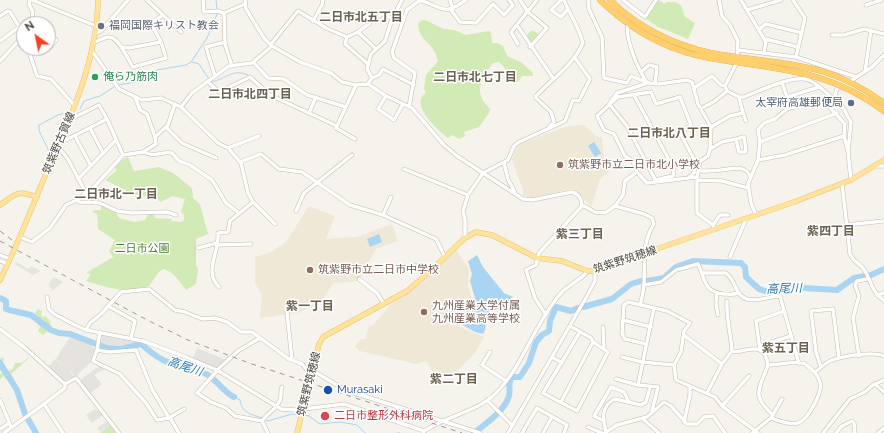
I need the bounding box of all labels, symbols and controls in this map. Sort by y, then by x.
district label: 二日市北五丁目 [319,10,403,24]
north arrow [16,16,56,56]
text: N [23,19,37,34]
place label: 福岡国際キリスト教会 [109,19,219,33]
marker: 福岡国際キリスト教会 [96,21,106,31]
place label: 俺ら乃筋肉 [103,70,158,84]
district label: 二日市北七丁目 [433,70,517,84]
marker: 俺ら乃筋肉 [90,72,100,82]
district label: 二日市北四丁目 [208,87,292,101]
place label: 太宰府高雄郵便局 [755,96,843,110]
marker: 太宰府高雄郵便局 [846,98,856,108]
street label: 筑紫野古賀線 [40,110,78,176]
district label: 二日市北八丁目 [627,126,711,140]
place label: 筑紫野市立二日市北小学校 [568,158,700,172]
marker: 筑紫野市立二日市北小学校 [555,160,565,170]
district label: 二日市北一丁目 [74,187,158,201]
district label: 紫四丁目 [807,224,855,238]
district label: 紫三丁目 [556,227,604,241]
park label: 二日市公園 [115,242,169,256]
street label: 筑紫野筑穂線 [592,244,658,276]
place label: 筑紫野市立二日市中学校 [318,263,439,277]
marker: 筑紫野市立二日市中学校 [305,265,315,275]
water label: 高尾川 [766,281,802,297]
district label: 紫一丁目 [286,299,334,313]
place label: 九州産業大学付属 九州産業高等学校 [432,299,520,325]
marker: 九州産業大学付属 九州産業高等学校 [419,307,429,317]
district label: 紫五丁目 [762,341,810,355]
street label: 筑紫野筑穂線 [295,350,323,418]
water label: 高尾川 [166,354,204,380]
district label: 紫二丁目 [430,372,478,386]
place label: Murasaki [337,383,383,397]
marker: Murasaki [322,384,334,396]
place label: 二日市整形外科病院 [334,409,433,423]
marker: 二日市整形外科病院 [319,410,331,422]

